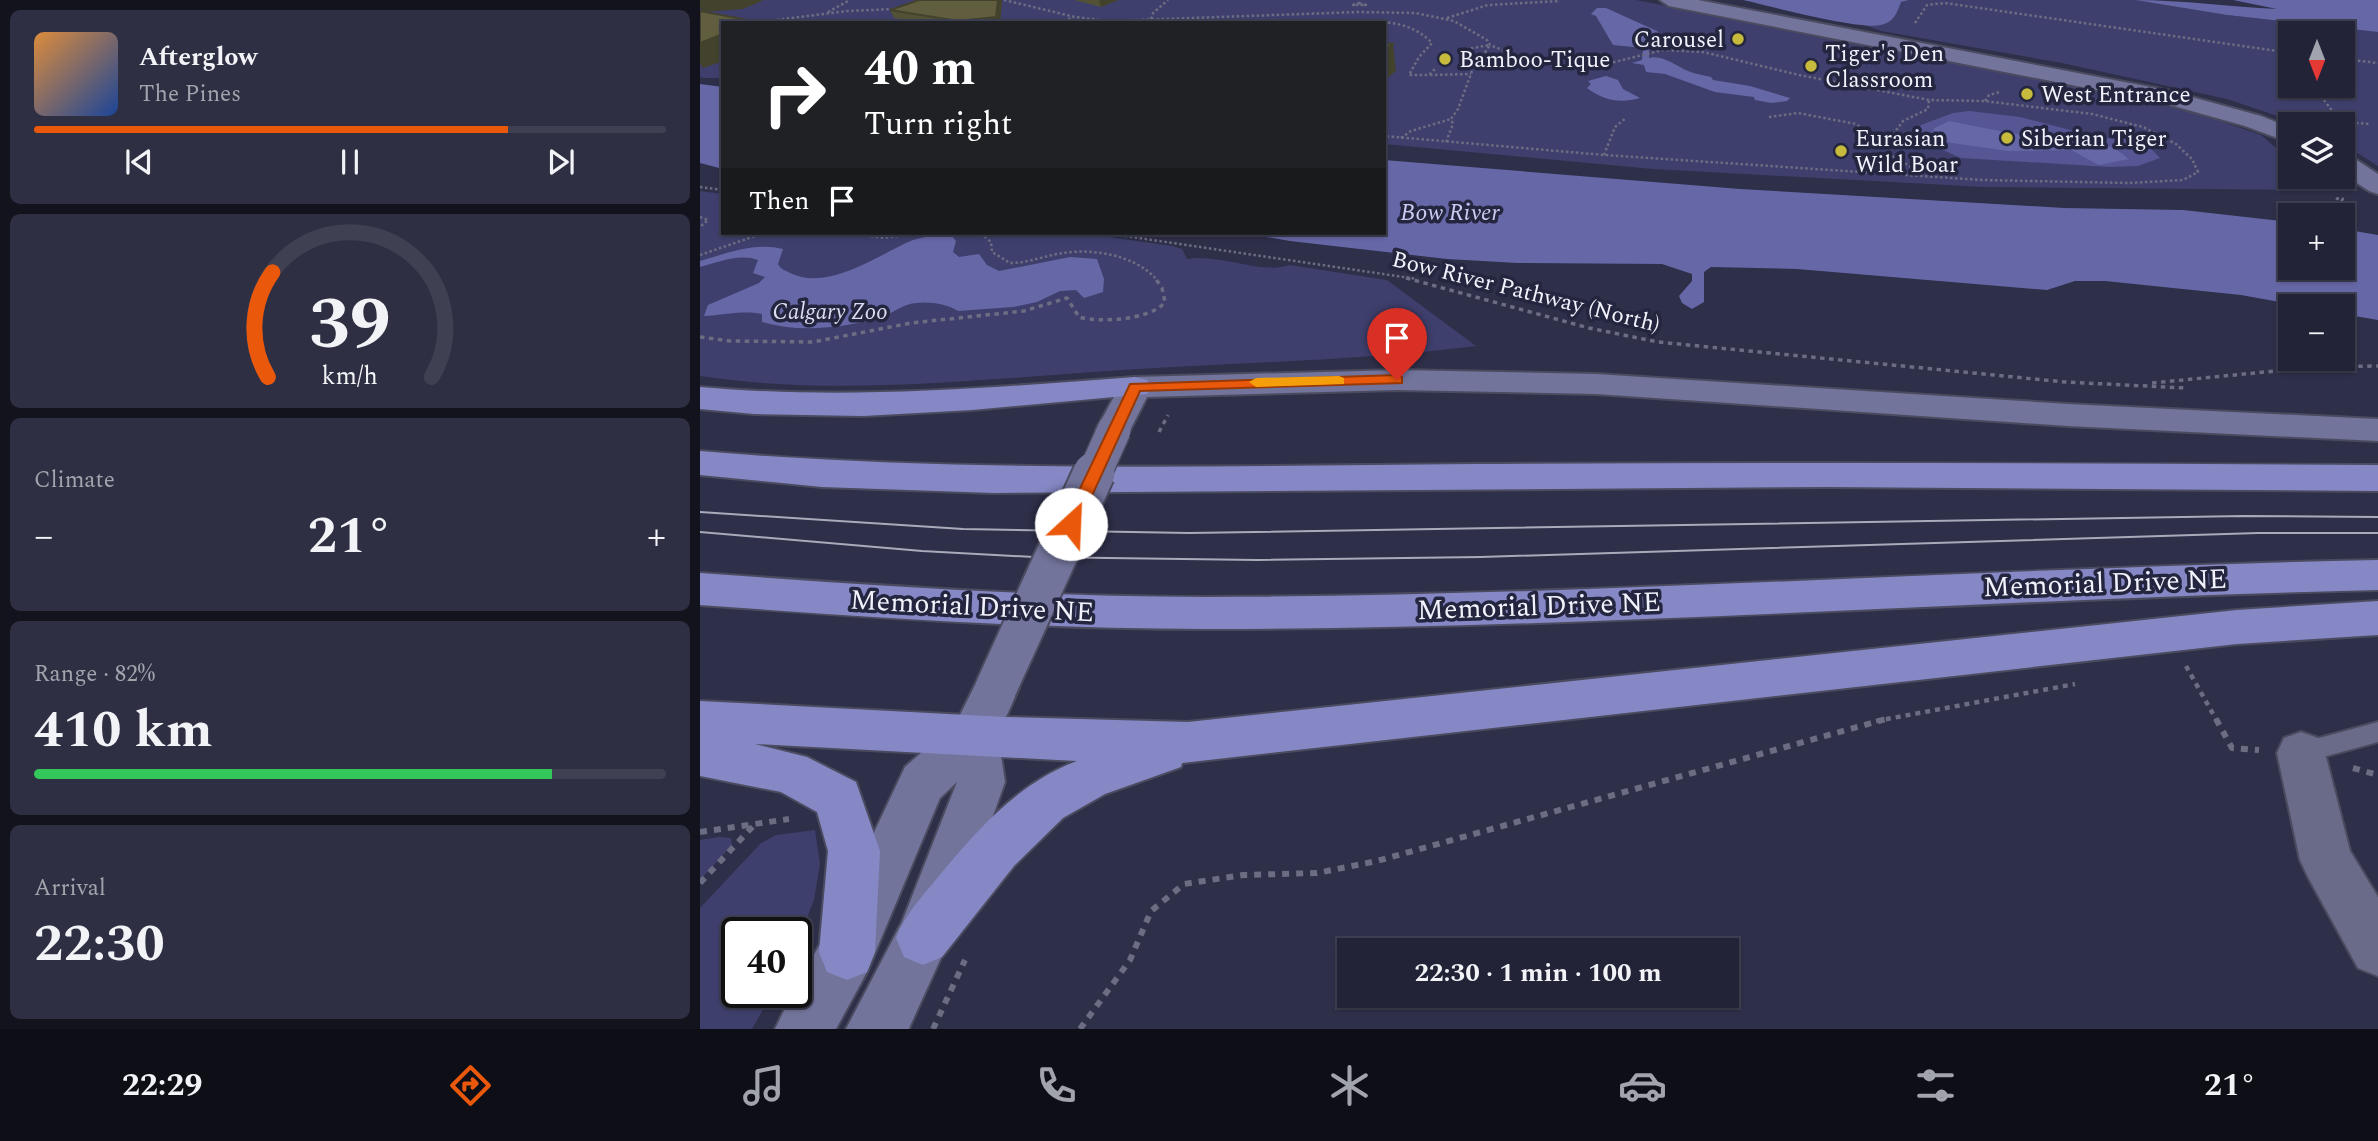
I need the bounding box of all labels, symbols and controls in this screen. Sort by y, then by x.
north arrow [2278,21,2356,98]
map controls [2278,21,2355,371]
place label: Carousel [1634,23,1724,58]
marker: Carousel [1730,31,1746,47]
text: 40 m [864,32,975,107]
text: Afterglow [139,37,258,77]
place label: Tiger's Den Classroom [1825,37,1944,98]
place label: Bamboo-Tique [1459,43,1610,78]
icon: right [749,49,840,140]
marker: Bamboo-Tique [1437,51,1453,67]
marker: Tiger's Den Classroom [1803,58,1819,74]
text: The Pines [139,77,241,112]
place label: West Entrance [2041,78,2191,113]
marker: West Entrance [2019,86,2035,102]
text: Turn right [864,100,1012,149]
button: layers [2278,112,2355,189]
place label: Eurasian Wild Boar [1855,122,1958,183]
place label: Siberian Tiger [2021,122,2167,157]
marker: Siberian Tiger [1999,130,2015,146]
icon: previous [120,143,158,181]
icon: pause [331,143,369,181]
icon: next [542,143,580,181]
marker: Eurasian Wild Boar [1833,143,1849,159]
text: Then [749,181,809,221]
icon: arrive [823,182,861,220]
water label: Bow River [1400,195,1500,231]
button: + [2278,203,2355,280]
street label: Bow River Pathway (North) [1388,242,1663,343]
text: 39 [309,270,391,381]
button: − [2278,294,2355,371]
park label: Calgary Zoo [772,295,888,330]
pin [1367,308,1427,380]
icon: arrive [1378,319,1416,357]
text: km/h [322,357,378,395]
text: Climate [34,463,115,498]
position arrow [1034,487,1108,561]
text: 21° [308,497,392,576]
text: − [34,508,53,566]
text: + [647,508,666,566]
street label: Memorial Drive NE [1982,558,2228,609]
street label: Memorial Drive NE [849,579,1095,634]
street label: Memorial Drive NE [1416,581,1662,632]
text: Range · 82% [34,657,155,692]
text: 410 km [34,691,213,770]
text: Arrival [34,871,106,906]
text: 22:30 [34,905,165,984]
speed limit sign: 40 [721,917,812,1008]
text: 22:30 · 1 min · 100 m [1414,953,1662,993]
text: 22:29 [122,1061,202,1110]
icon: directions [446,1061,495,1110]
icon: music [739,1061,788,1110]
icon: phone [1032,1061,1081,1110]
icon: climate [1325,1061,1374,1110]
icon: car [1618,1061,1667,1110]
icon: filters [1911,1061,1960,1110]
text: 21° [2204,1061,2256,1110]

